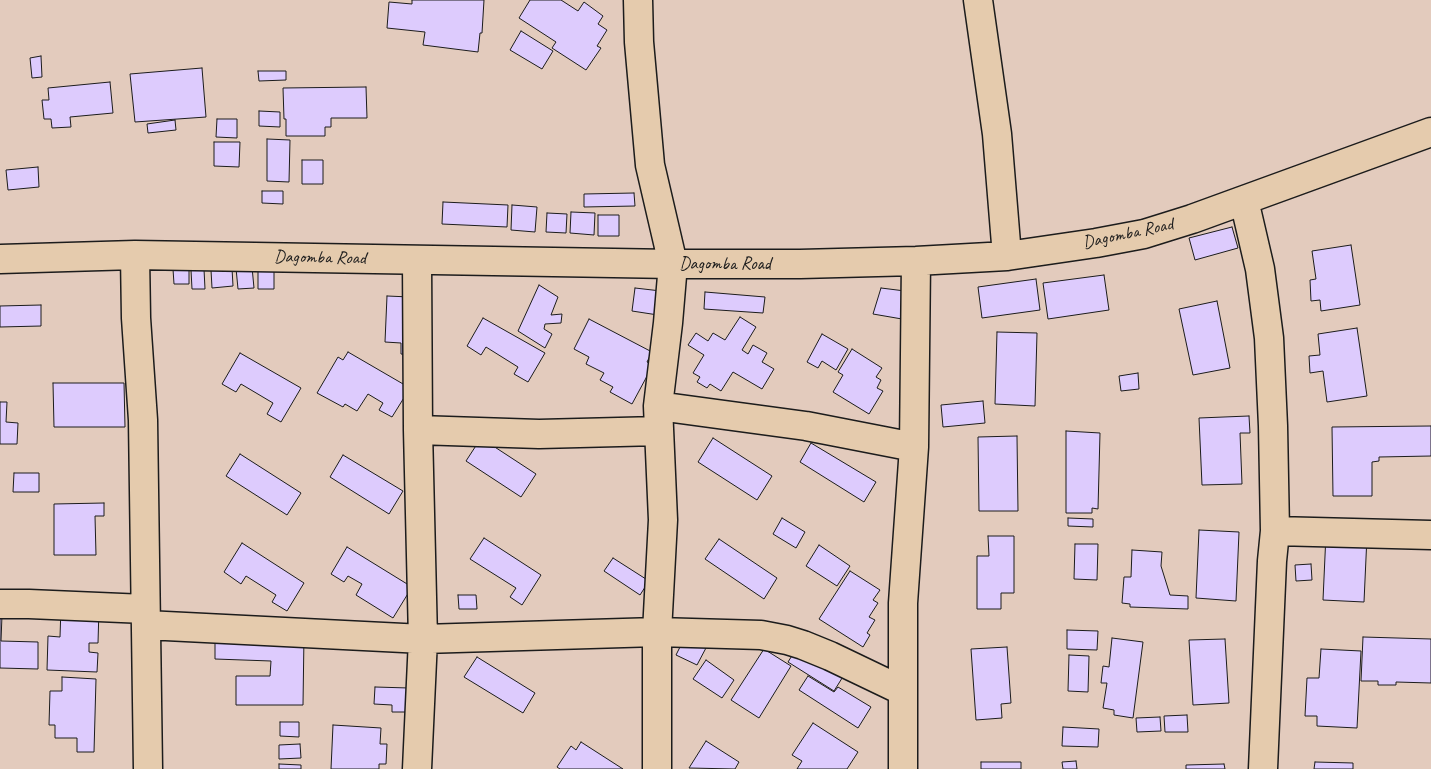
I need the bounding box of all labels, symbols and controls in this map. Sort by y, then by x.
street label: Dagomba Road [1081,214,1175,254]
street label: Dagomba Road [274,246,366,270]
street label: Dagomba Road [679,253,771,275]

